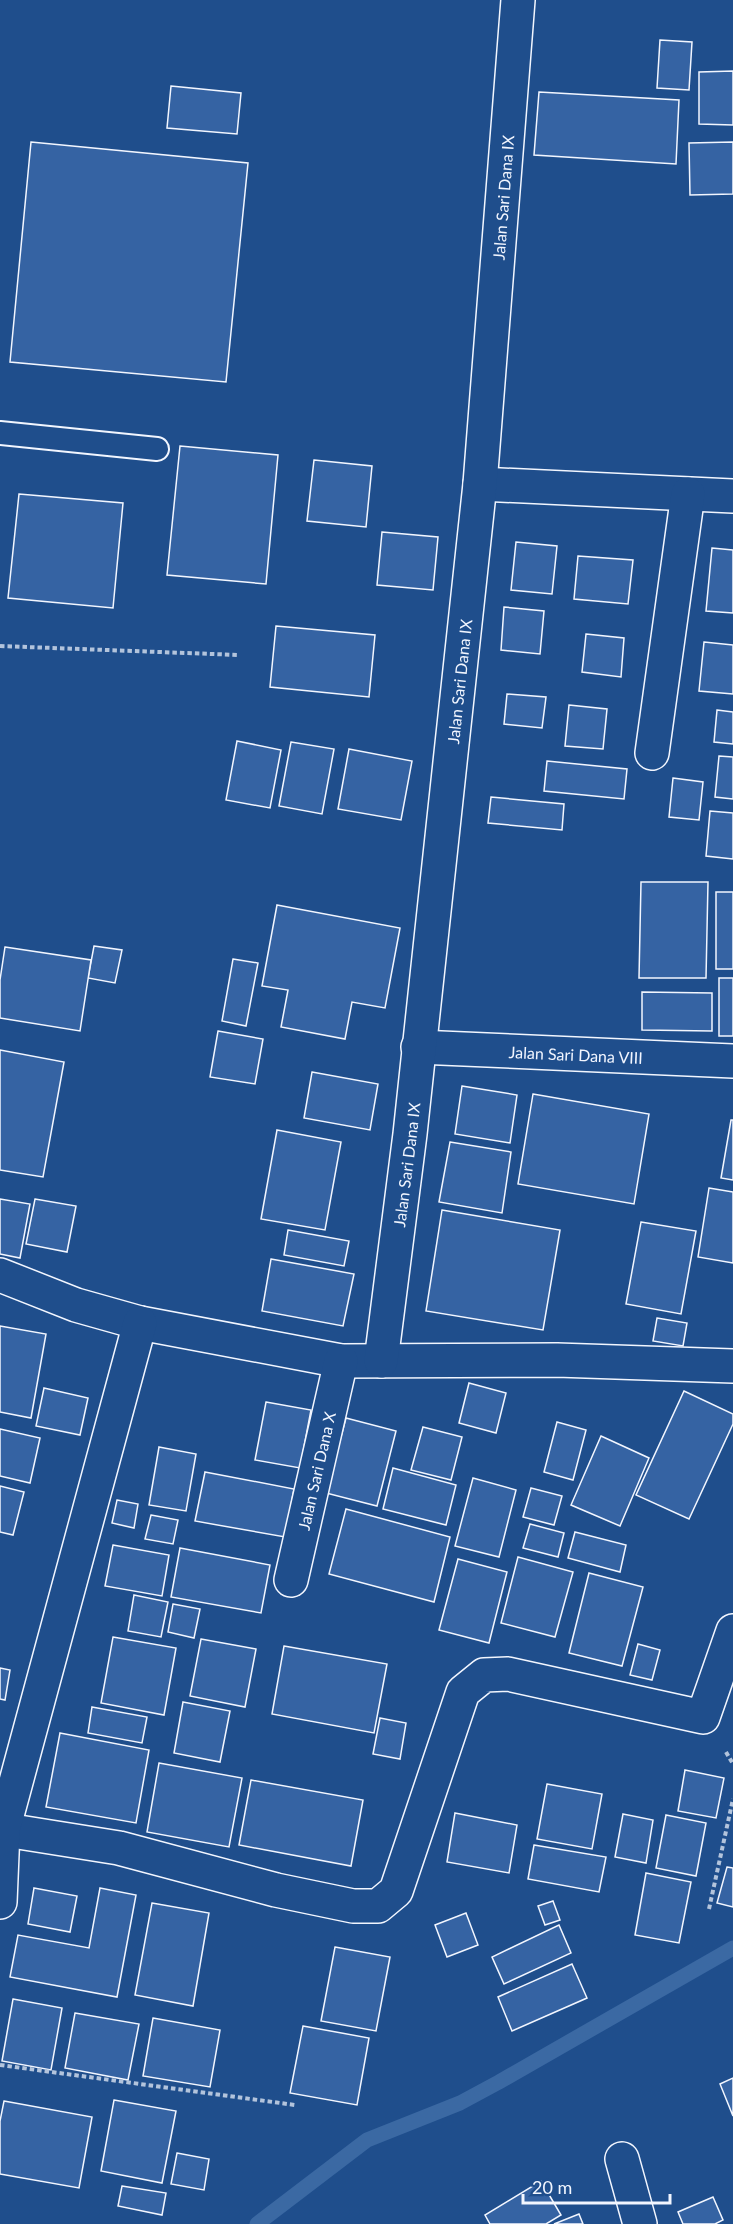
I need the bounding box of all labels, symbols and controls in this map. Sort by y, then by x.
street label: Jalan Sari Dana IX [488,134,517,261]
street label: Jalan Sari Dana IX [443,618,475,745]
street label: Jalan Sari Dana VIII [508,1042,643,1066]
street label: Jalan Sari Dana IX [389,1101,423,1228]
street label: Jalan Sari Dana X [293,1409,339,1532]
scale bar [523,2167,670,2205]
text: 20 m [532,2176,572,2198]

